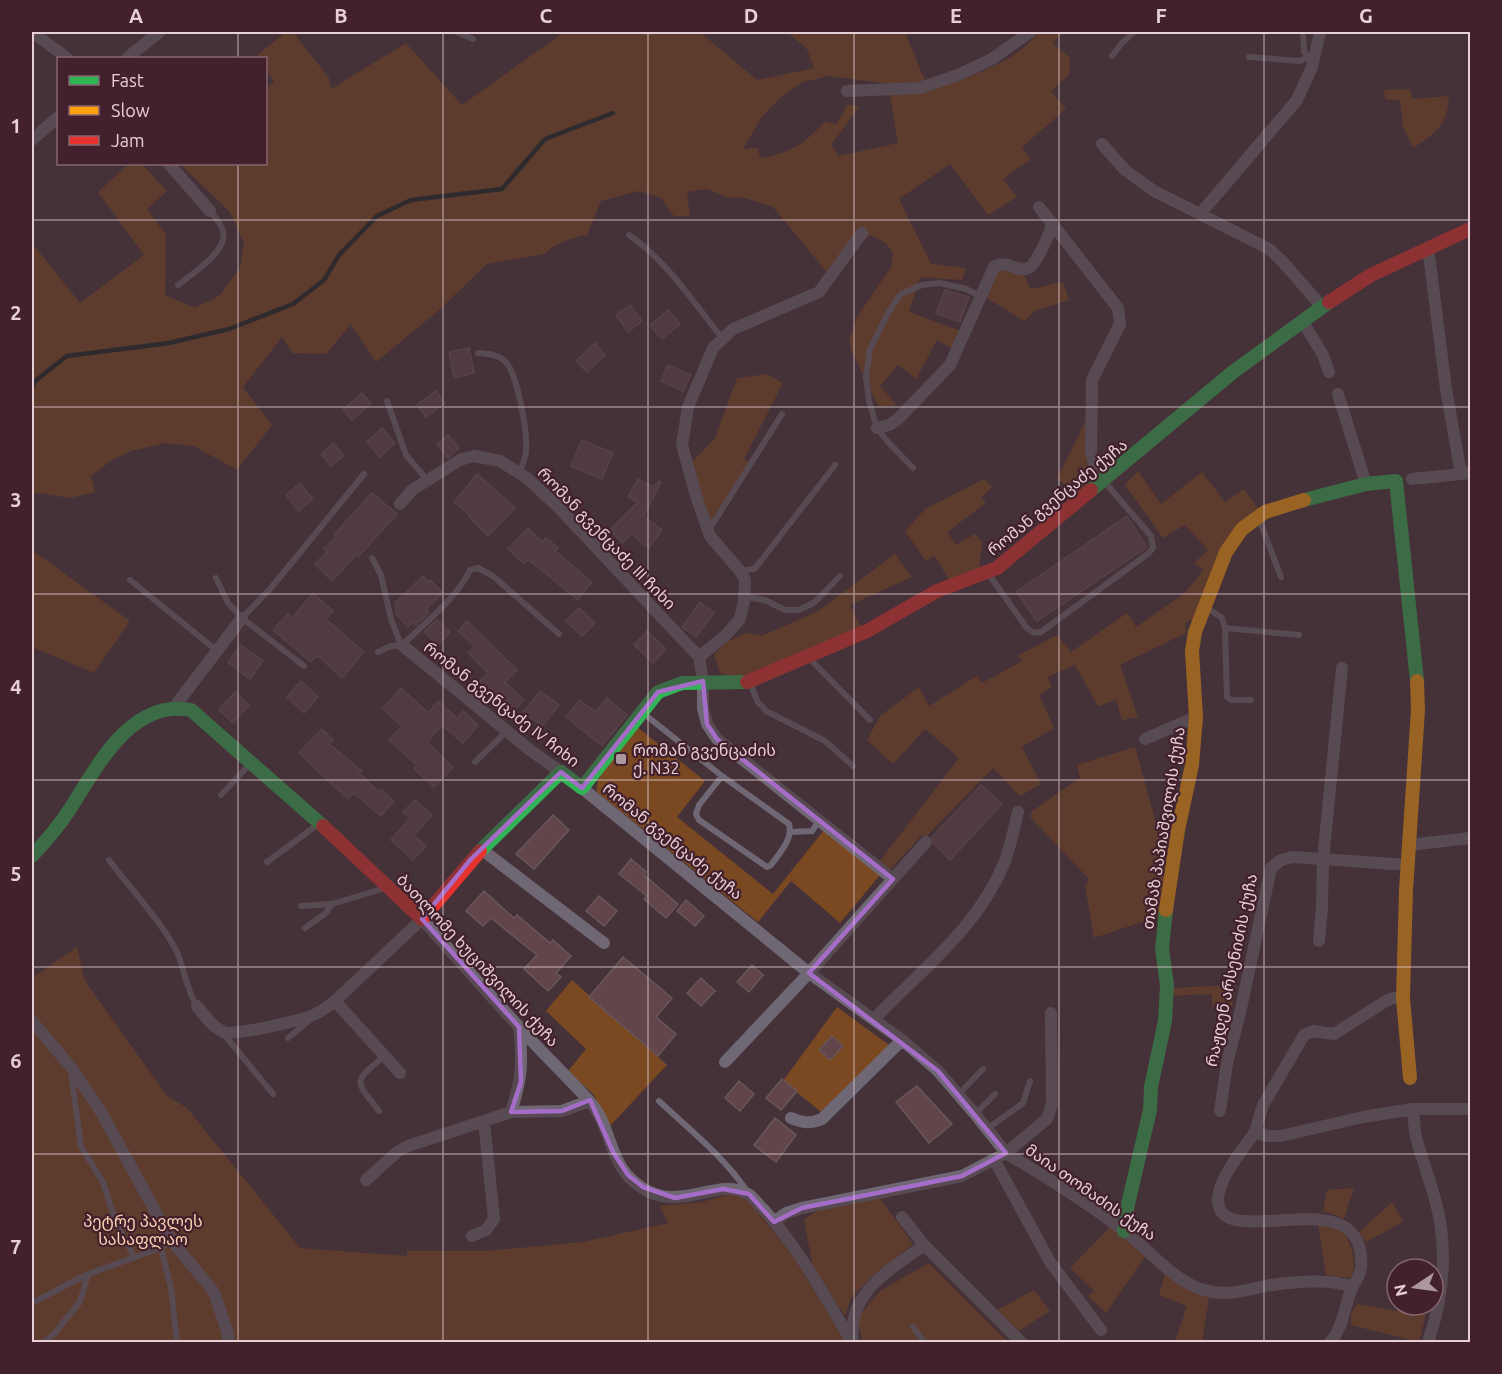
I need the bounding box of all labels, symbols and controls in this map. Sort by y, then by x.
text: A [129,4,143,27]
text: B [334,4,348,27]
text: C [540,4,553,27]
text: D [744,4,758,27]
text: E [950,4,962,27]
text: F [1155,4,1167,27]
text: G [1359,4,1373,27]
legend [57,57,267,165]
text: Fast [111,70,144,90]
text: Slow [111,100,150,120]
text: 1 [10,114,22,137]
text: Jam [111,130,145,150]
text: 2 [10,301,22,324]
street label: რომან გვენცაძე ქუჩა [984,435,1131,560]
street label: რომან გვენცაძე III ჩიხი [534,463,680,613]
text: 3 [10,488,22,511]
street label: რომან გვენცაძე IV ჩიხი [420,638,583,771]
text: 4 [10,675,22,698]
street label: თამაზ პაპიაშვილის ქუჩა [1138,725,1190,931]
place label: რომან გვენცაძის ქ. N32 [633,741,776,778]
marker: რომან გვენცაძის ქ. N32 [614,752,628,766]
street label: რომან გვენცაძე ქუჩა [599,779,746,904]
text: 5 [10,862,22,885]
street label: ბათლომე ხუციშვილის ქუჩა [392,870,563,1051]
street label: რაჟდენ არსენიძის ქუჩა [1202,872,1262,1069]
text: 6 [10,1049,22,1072]
street label: მაია თომაძის ქუჩა [1022,1140,1160,1245]
park label: პეტრე პავლეს სასაფლაო [83,1212,203,1250]
text: 7 [10,1235,22,1258]
north arrow [1385,1257,1445,1317]
text: N [1390,1283,1410,1298]

